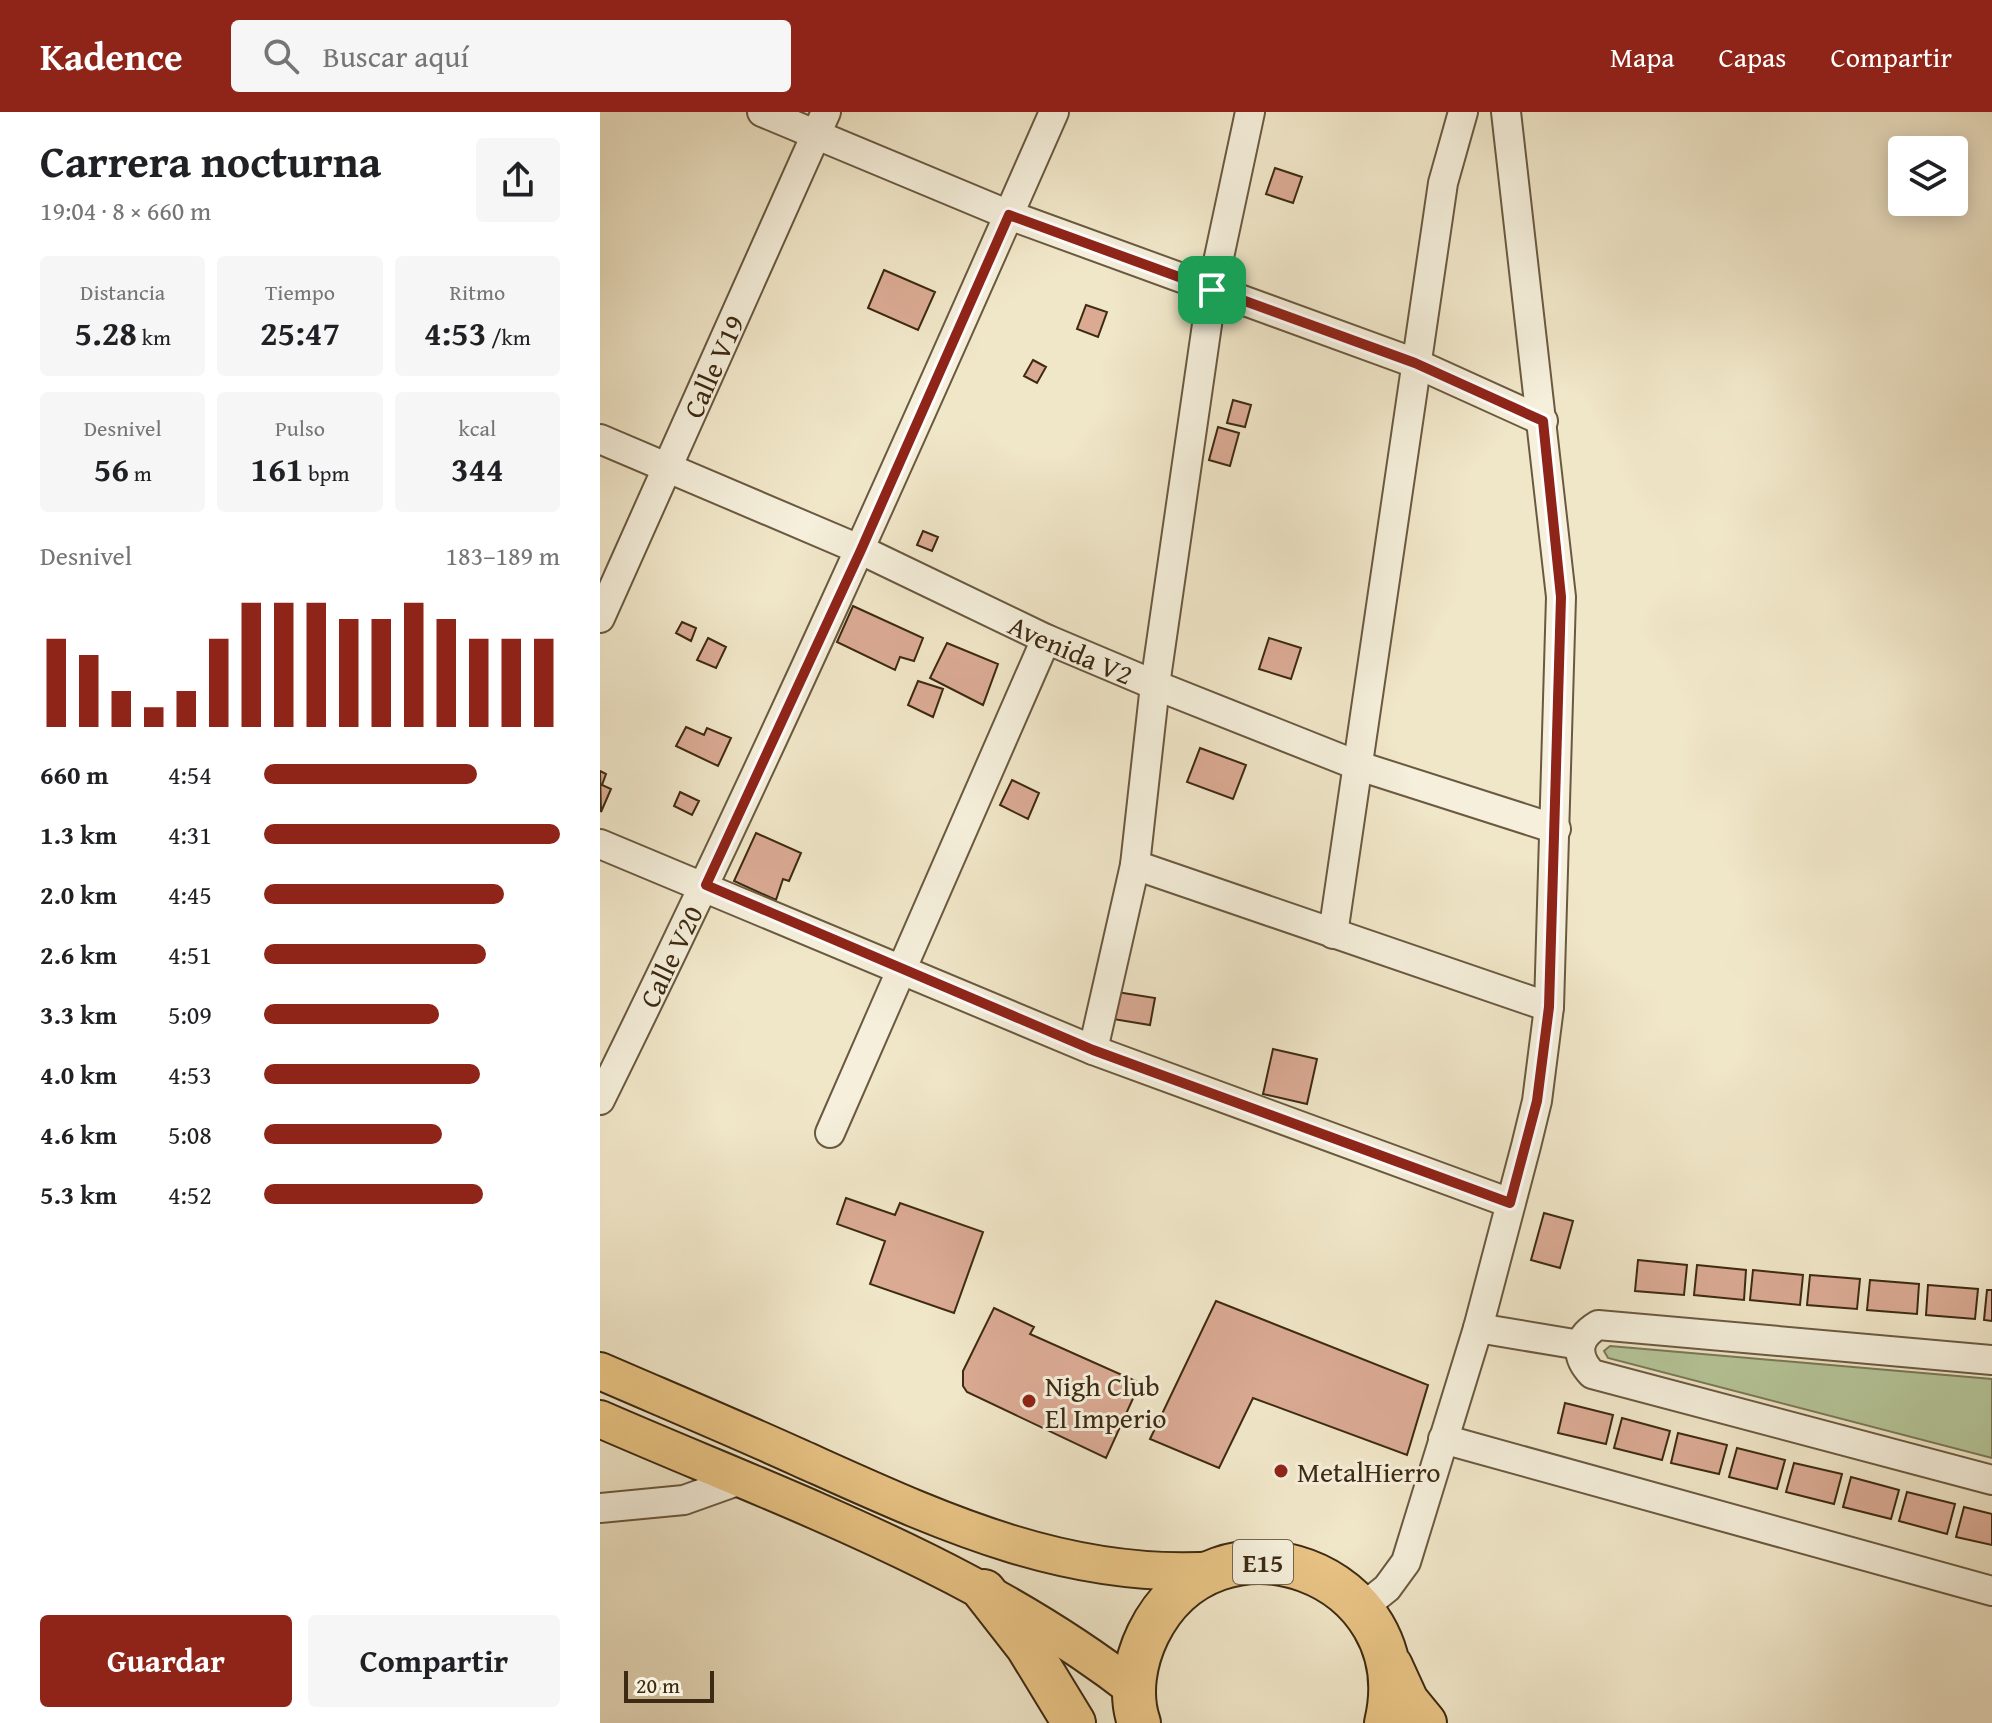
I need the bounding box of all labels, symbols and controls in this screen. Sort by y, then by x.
search box [231,20,791,92]
text: Kadence [40,28,183,84]
icon: search [259,34,303,78]
text: Buscar aquí [323,34,469,78]
text: Mapa [1610,36,1675,77]
text: Capas [1719,36,1786,77]
text: Compartir [1830,36,1952,77]
text: Carrera nocturna [40,129,381,193]
map controls [1888,136,1968,216]
button: layers [1888,136,1968,216]
button: share [476,138,560,222]
text: 19:04 · 8 × 660 m [40,191,211,230]
pin [1178,256,1246,324]
icon: arrive [1190,268,1234,312]
text: Distancia [80,276,165,308]
text: Tiempo [265,276,335,308]
text: Ritmo [449,276,505,308]
text: 5.28 [74,308,137,357]
text: 25:47 [260,308,340,357]
text: 4:53 [424,308,486,357]
street label: Calle V19 [672,308,753,424]
text: km [137,321,171,353]
text: /km [486,321,531,353]
text: Desnivel [84,412,162,444]
text: Pulso [275,412,325,444]
text: kcal [459,412,496,444]
text: 56 [94,444,129,493]
text: 161 [251,444,303,493]
text: 344 [451,444,504,493]
text: m [129,457,152,489]
text: bpm [303,457,349,489]
text: Desnivel [40,536,132,575]
text: 183–189 m [446,536,560,575]
street label: Avenida V2 [1002,604,1140,694]
text: 660 m [40,755,108,794]
text: 4:54 [168,755,212,794]
text: 1.3 km [40,815,117,854]
text: 4:31 [168,815,212,854]
text: 2.0 km [40,875,117,914]
text: 4:45 [168,875,212,914]
street label: Calle V20 [628,898,712,1014]
text: 2.6 km [40,935,117,974]
text: 4:51 [168,935,212,974]
text: 3.3 km [40,995,117,1034]
text: 5:09 [168,995,212,1034]
text: 4.0 km [40,1055,117,1094]
text: 4:53 [168,1055,212,1094]
text: 4.6 km [40,1115,117,1154]
text: 5:08 [168,1115,212,1154]
text: 5.3 km [40,1175,117,1214]
text: 4:52 [168,1175,212,1214]
place label: Nigh Club El Imperio [1045,1365,1167,1438]
marker: Nigh Club El Imperio [1020,1392,1038,1410]
place label: MetalHierro [1297,1451,1441,1492]
marker: MetalHierro [1272,1462,1290,1480]
road number: E15 [1233,1540,1293,1584]
button: Guardar [40,1615,292,1707]
button: Compartir [308,1615,560,1707]
scale bar [624,1667,714,1703]
text: 20 m [636,1669,680,1701]

